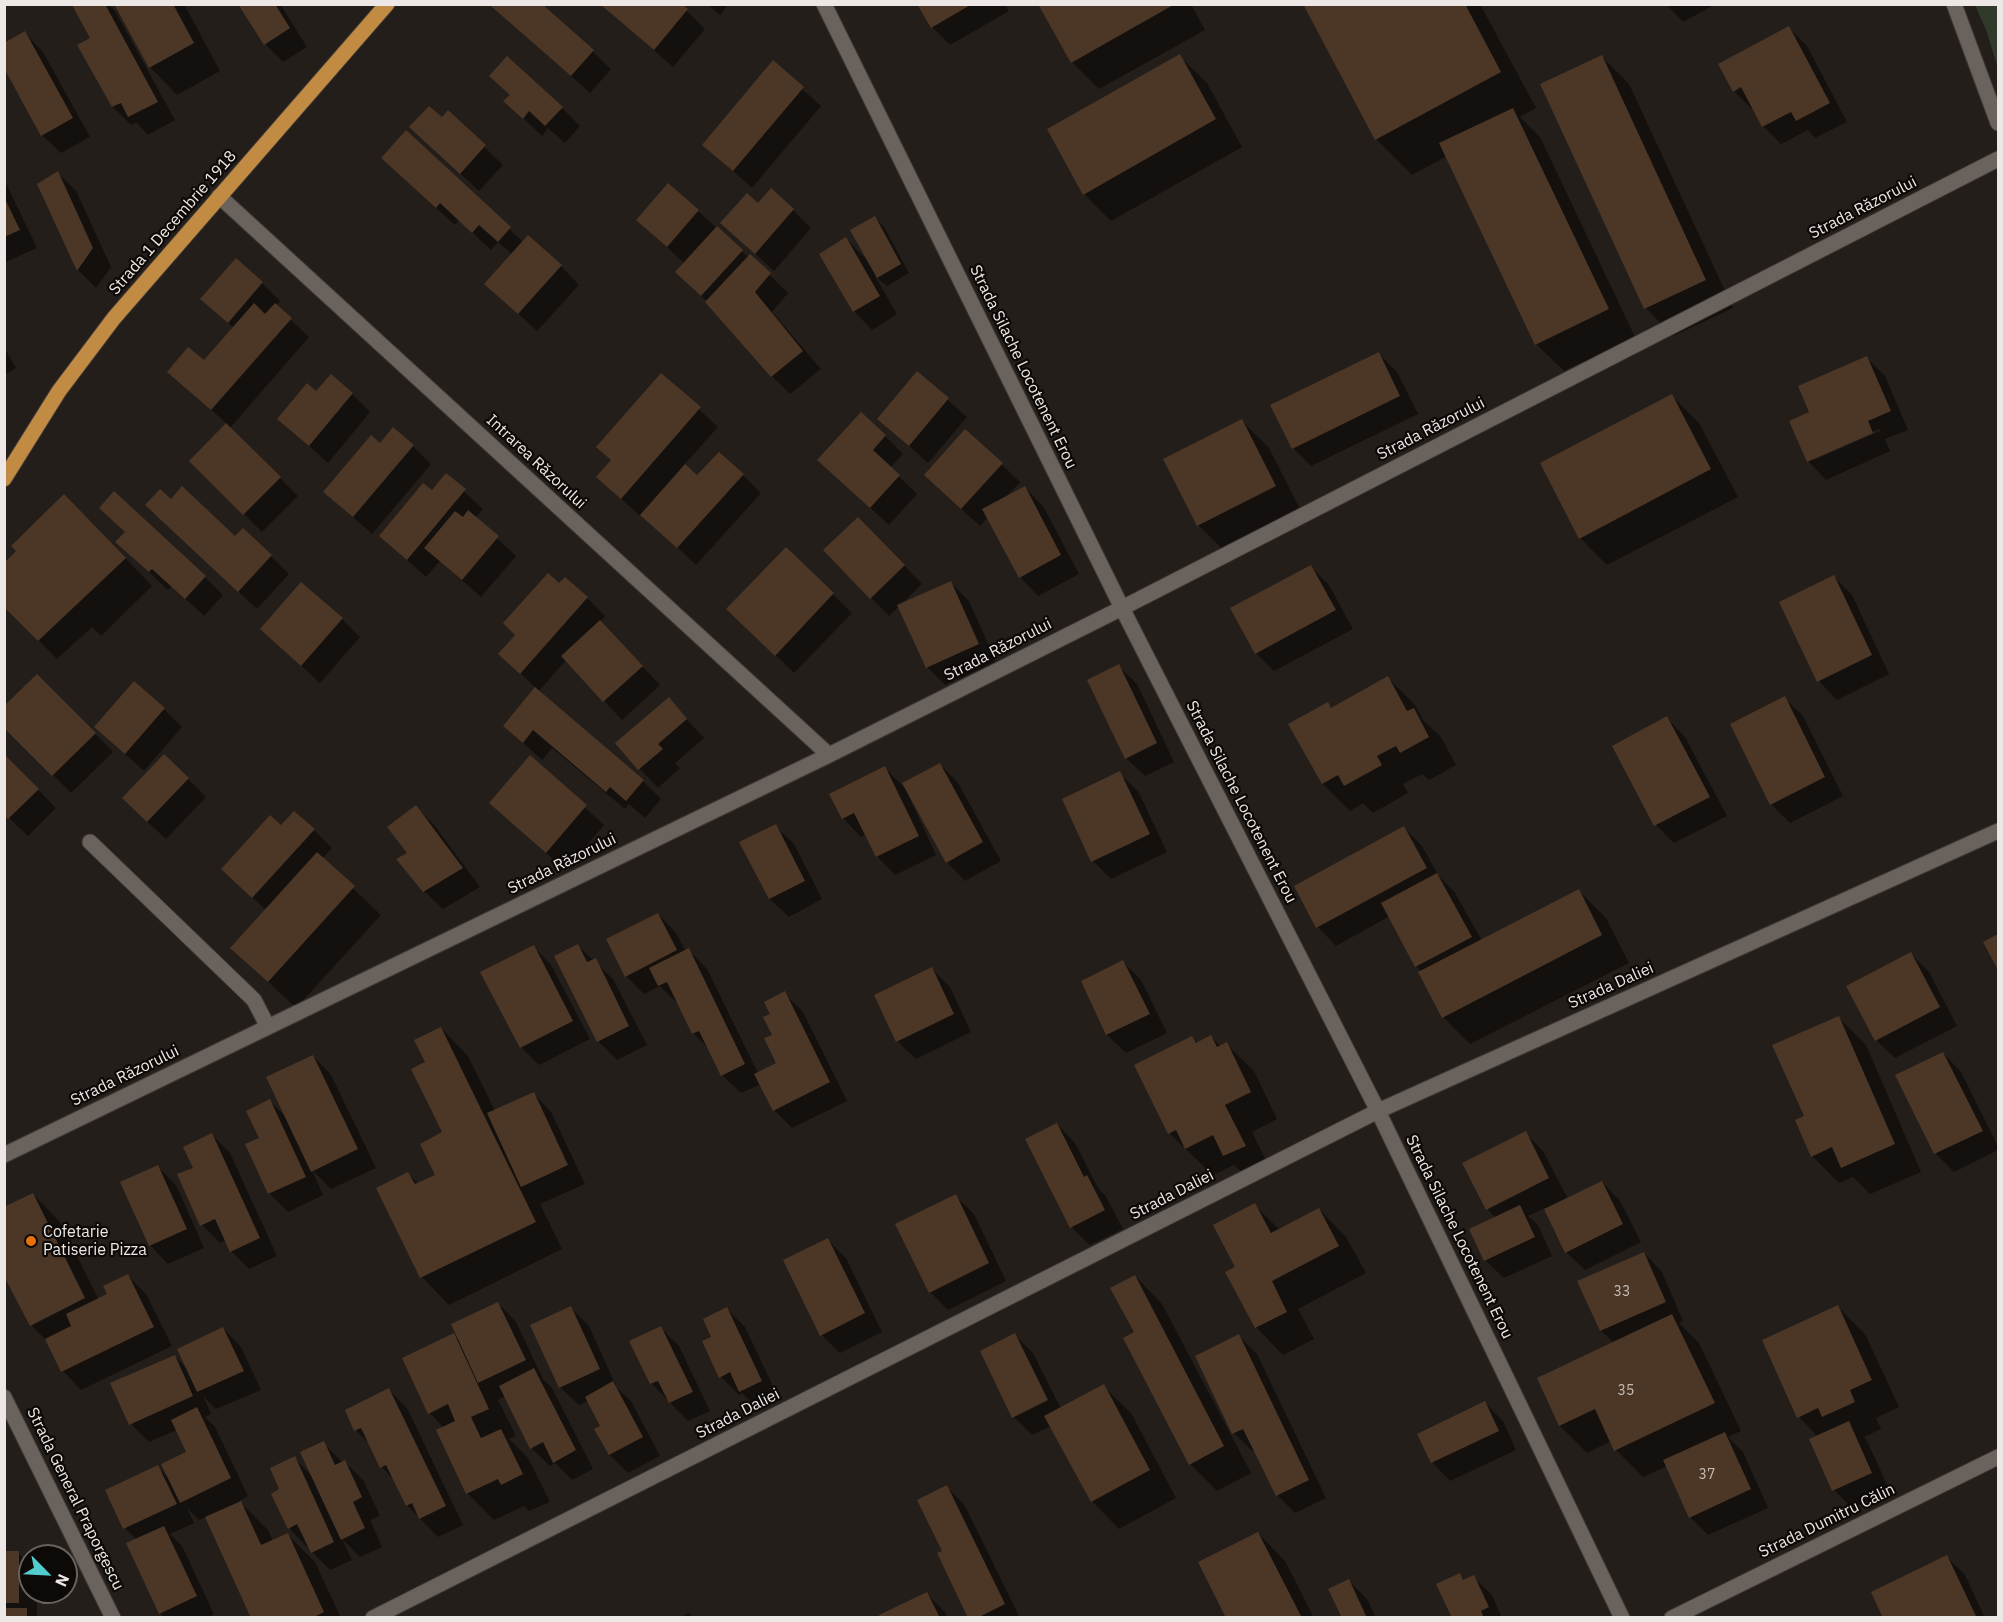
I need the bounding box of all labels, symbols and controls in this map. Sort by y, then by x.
street label: Strada 1 Decembrie 1918 [105,147,241,299]
street label: Strada Răzorului [1806,173,1920,243]
street label: Strada Silache Locotenent Erou [965,262,1081,472]
street label: Strada Răzorului [1374,394,1488,464]
street label: Intrarea Răzorului [482,411,590,513]
street label: Strada Răzorului [941,615,1055,685]
street label: Strada Silache Locotenent Erou [1182,698,1300,906]
street label: Strada Răzorului [505,829,619,899]
street label: Strada Daliei [1565,959,1657,1013]
street label: Strada Răzorului [68,1041,182,1111]
street label: Strada Silache Locotenent Erou [1401,1132,1517,1342]
street label: Strada Daliei [1127,1166,1217,1224]
place label: Cofetarie Patiserie Pizza [43,1222,147,1260]
marker: Cofetarie Patiserie Pizza [24,1234,38,1248]
house number: 33 [1614,1284,1630,1300]
house number: 35 [1618,1383,1634,1399]
street label: Strada Daliei [693,1385,783,1443]
street label: Strada General Praporgescu [22,1405,128,1593]
house number: 37 [1699,1467,1715,1483]
street label: Strada Dumitru Călin [1756,1480,1898,1562]
north arrow [18,1544,78,1604]
text: N [51,1571,74,1590]

